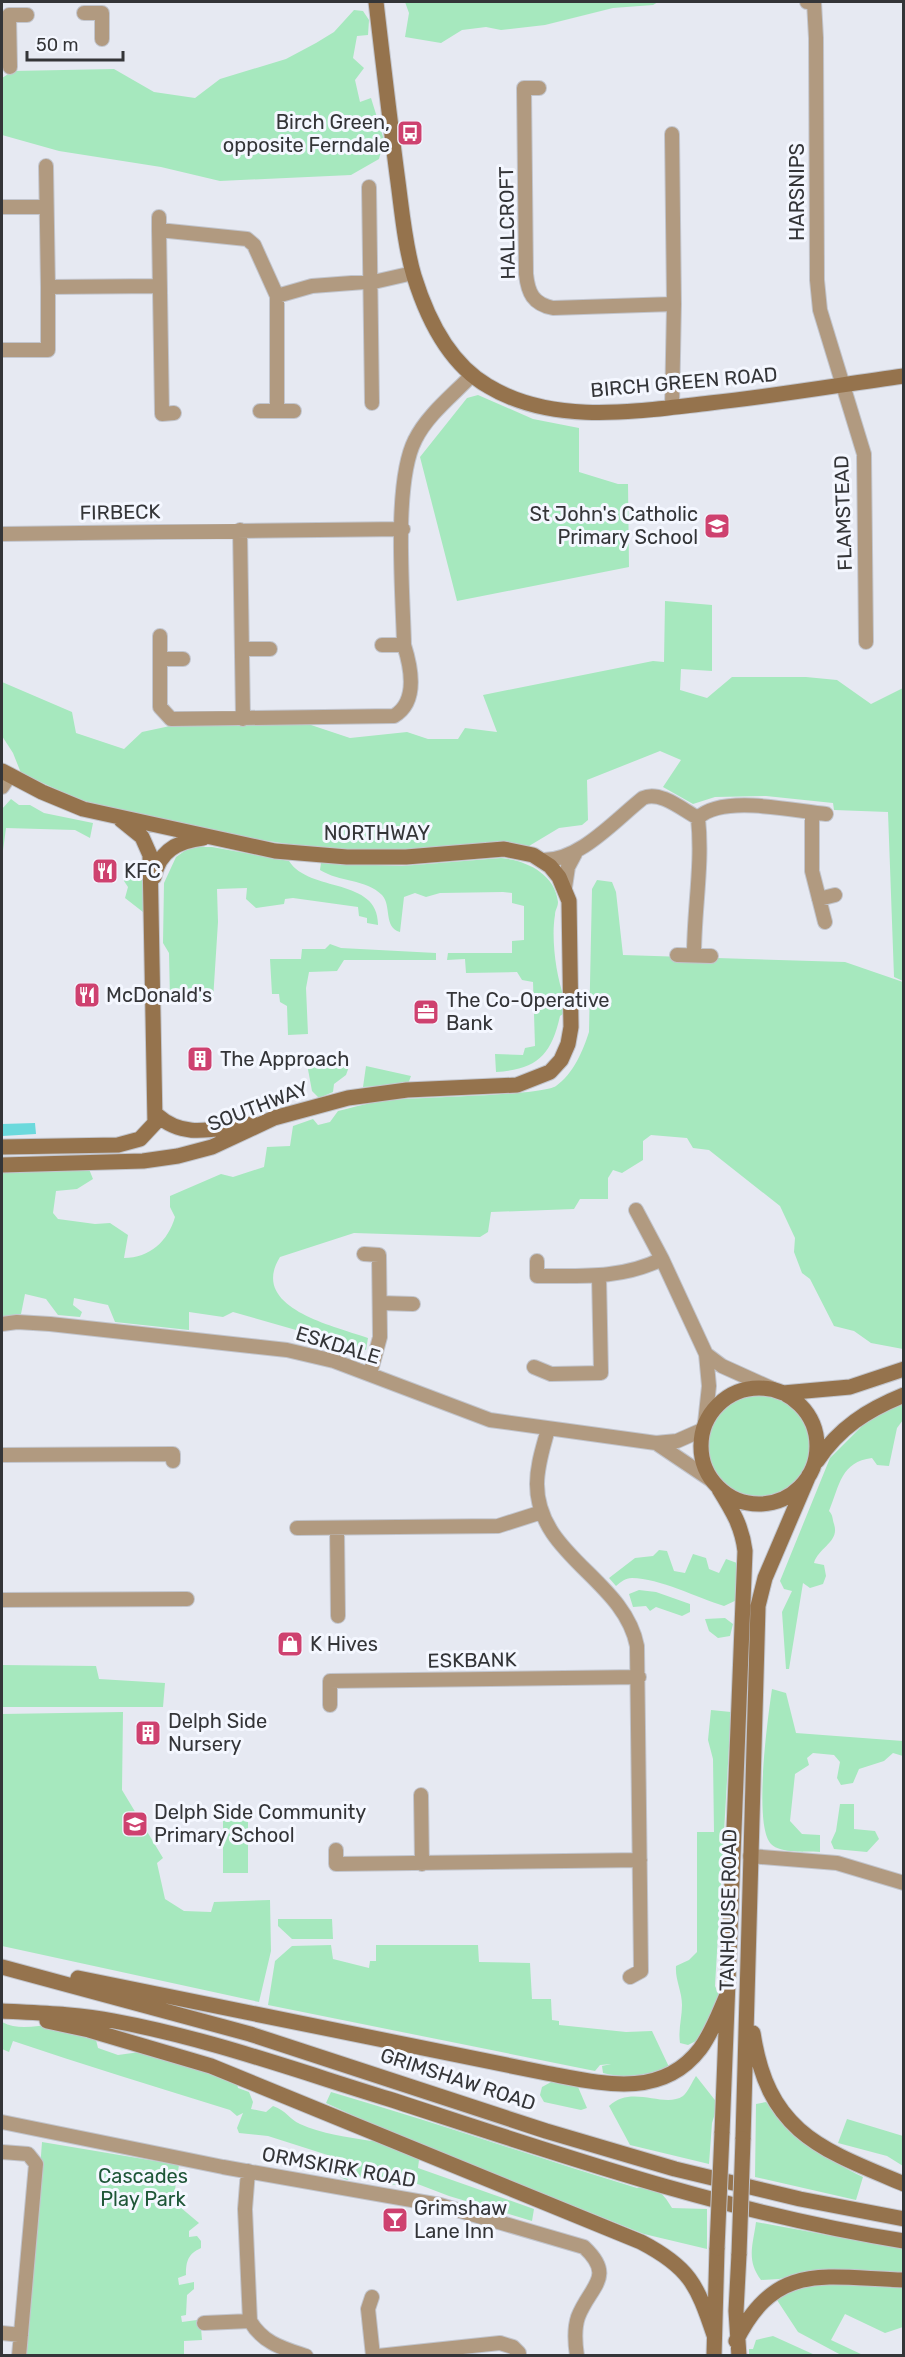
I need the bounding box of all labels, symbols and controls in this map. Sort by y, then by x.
scale bar [27,24,123,62]
text: 50 m [36,34,79,56]
place label: Birch Green, opposite Ferndale [223,110,390,157]
bus stop icon: Birch Green, opposite Ferndale [395,118,425,148]
street label: HARSNIPS [785,143,809,241]
street label: HALLCROFT [494,166,520,280]
street label: BIRCH GREEN ROAD [589,362,779,402]
street label: FLAMSTEAD [829,455,857,571]
street label: FIRBECK [79,499,161,525]
place label: St John's Catholic Primary School [529,502,698,549]
school or university icon: St John's Catholic Primary School [702,511,732,541]
street label: NORTHWAY [324,821,430,845]
restaurant icon: KFC [90,856,120,886]
place label: KFC [124,859,161,883]
restaurant icon: McDonald's [72,980,102,1010]
place label: McDonald's [106,983,212,1007]
place label: The Co-Operative Bank [446,988,610,1035]
office icon: The Co-Operative Bank [411,997,441,1027]
building icon: The Approach [185,1044,215,1074]
place label: The Approach [220,1047,349,1071]
street label: SOUTHWAY [204,1076,312,1136]
street label: ESKDALE [293,1321,383,1369]
shop icon: K Hives [275,1629,305,1659]
place label: K Hives [310,1632,378,1656]
street label: ESKBANK [427,1647,517,1673]
place label: Delph Side Nursery [168,1709,267,1756]
building icon: Delph Side Nursery [133,1718,163,1748]
place label: Delph Side Community Primary School [154,1800,366,1847]
school or university icon: Delph Side Community Primary School [120,1809,150,1839]
street label: TANHOUSE ROAD [715,1829,741,1991]
street label: GRIMSHAW ROAD [377,2043,539,2115]
street label: ORMSKIRK ROAD [260,2142,418,2192]
park label: Cascades Play Park [98,2164,188,2211]
place label: Grimshaw Lane Inn [414,2196,507,2243]
bar icon: Grimshaw Lane Inn [380,2205,410,2235]

